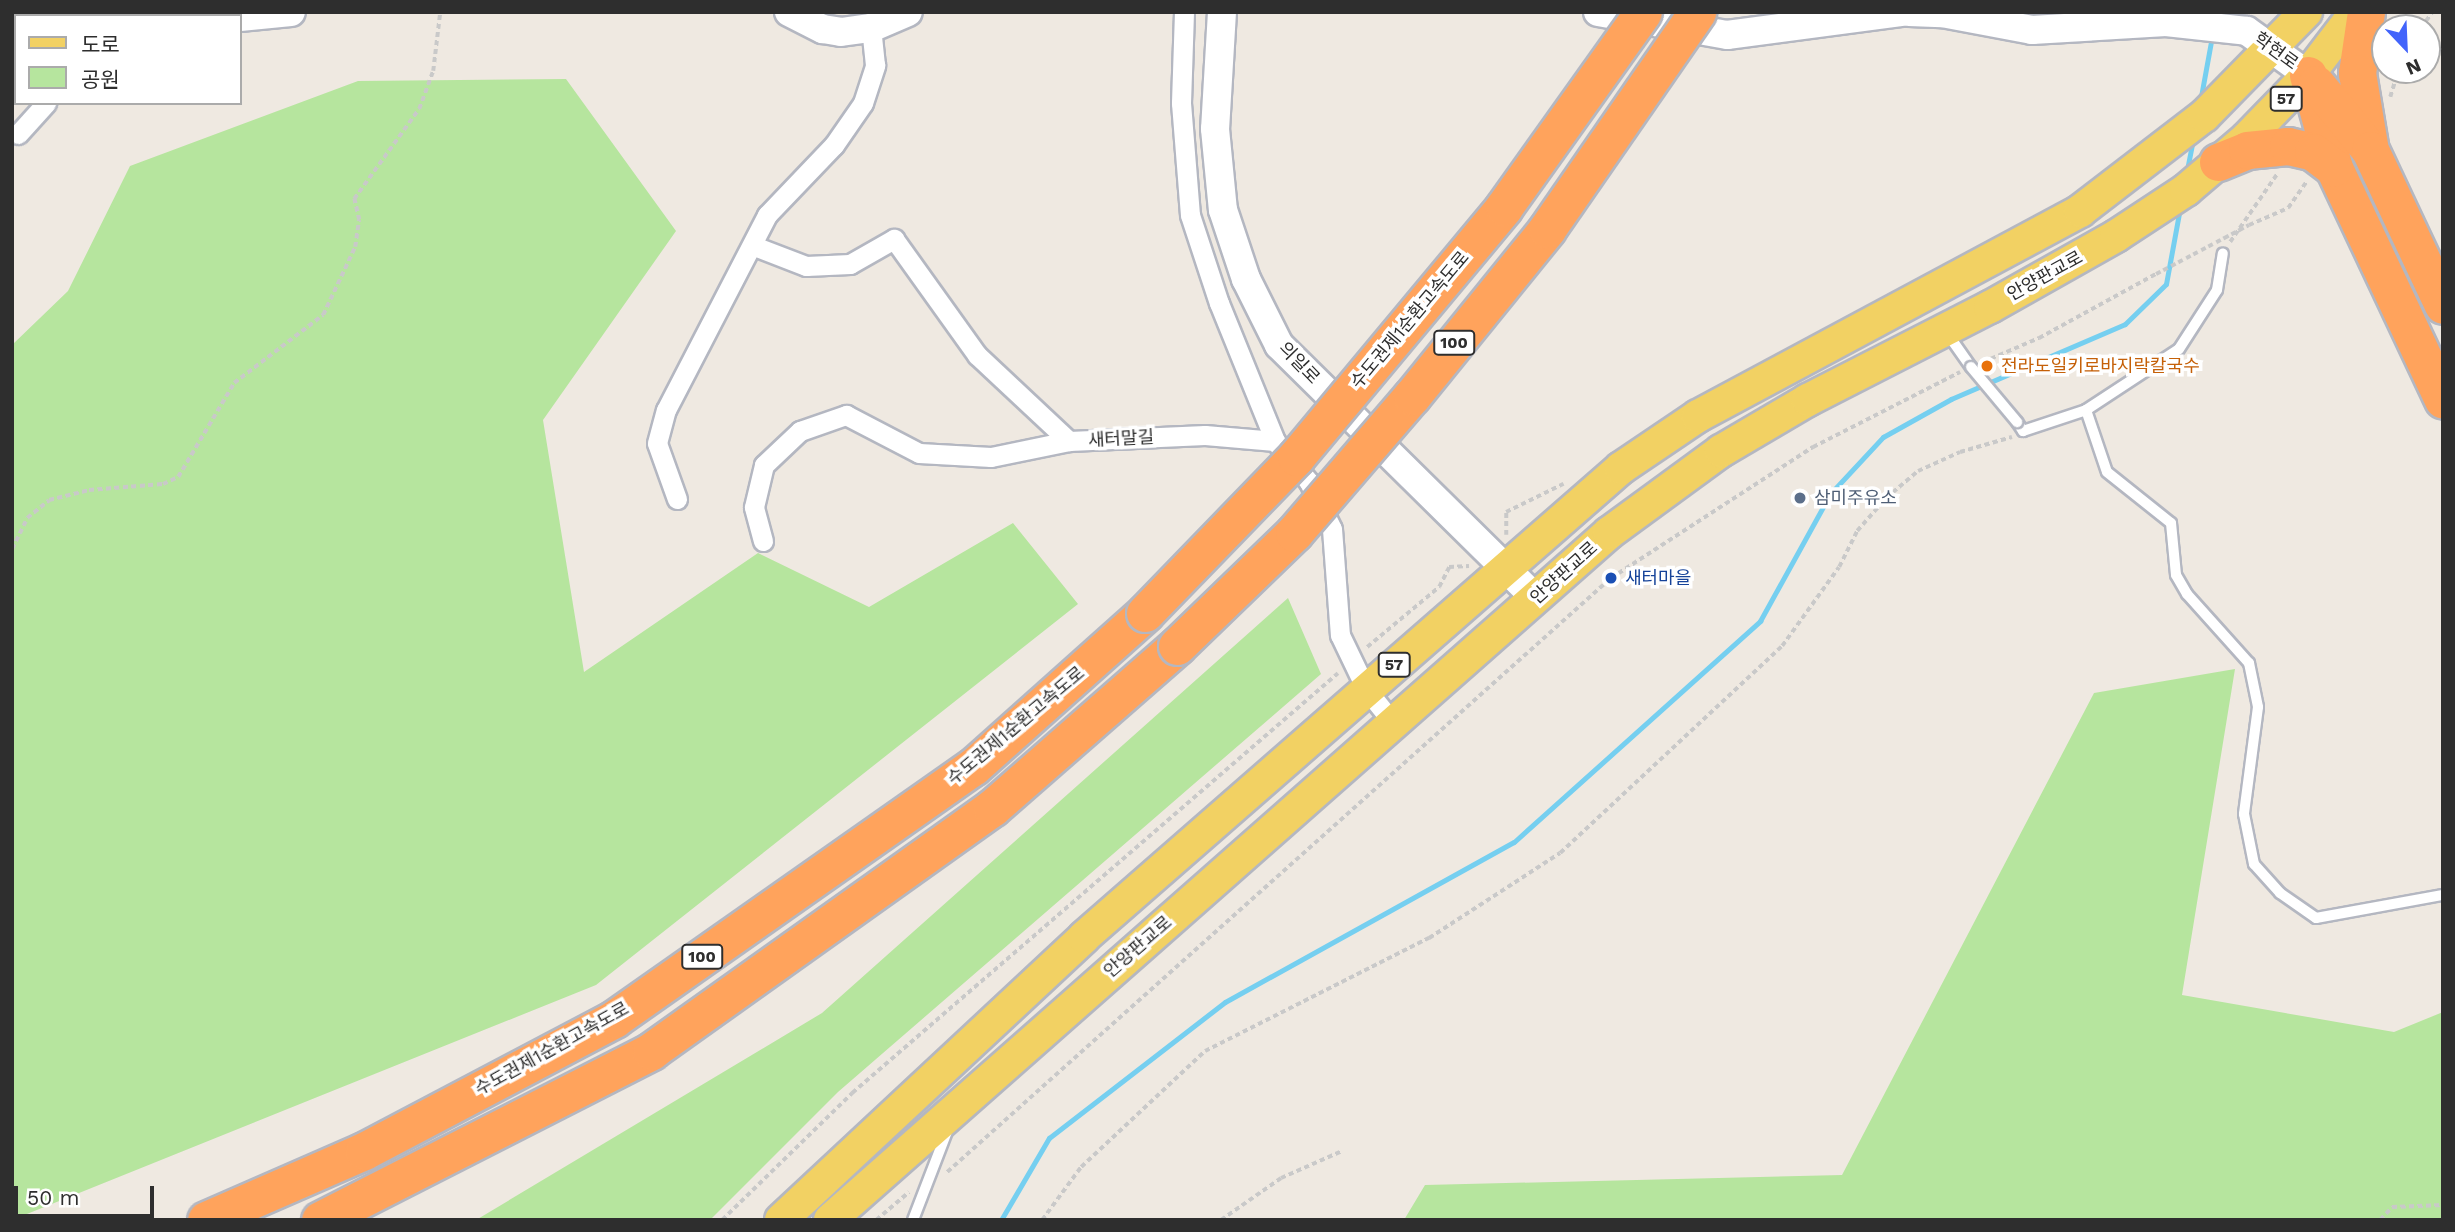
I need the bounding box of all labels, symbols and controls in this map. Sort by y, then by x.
legend [14,14,242,105]
north arrow [2371,14,2441,84]
street label: 학현로 [2250,28,2302,74]
text: 도로 [81,32,120,57]
text: N [2403,54,2425,80]
text: 공원 [81,67,120,92]
road number: 57 [2268,86,2304,111]
street label: 안양판교로 [2004,246,2086,306]
street label: 수도권제1순환고속도로 [1346,247,1474,393]
road number: 100 [1433,330,1475,356]
street label: 의일로 [1274,338,1324,388]
place label: 전라도일키로바지락칼국수 [2001,355,2200,377]
marker: 전라도일키로바지락칼국수 [1979,358,1995,374]
street label: 새터말길 [1087,426,1155,452]
place label: 삼미주유소 [1814,487,1897,509]
marker: 삼미주유소 [1792,490,1808,506]
street label: 안양판교로 [1526,537,1602,609]
place label: 새터마을 [1625,567,1691,589]
marker: 새터마을 [1603,570,1619,586]
road number: 57 [1376,652,1412,678]
street label: 수도권제1순환고속도로 [943,662,1089,790]
street label: 안양판교로 [1100,912,1176,982]
road number: 100 [681,945,723,970]
street label: 수도권제1순환고속도로 [471,998,633,1100]
scale bar [18,1172,158,1216]
text: 50 m [27,1185,79,1210]

